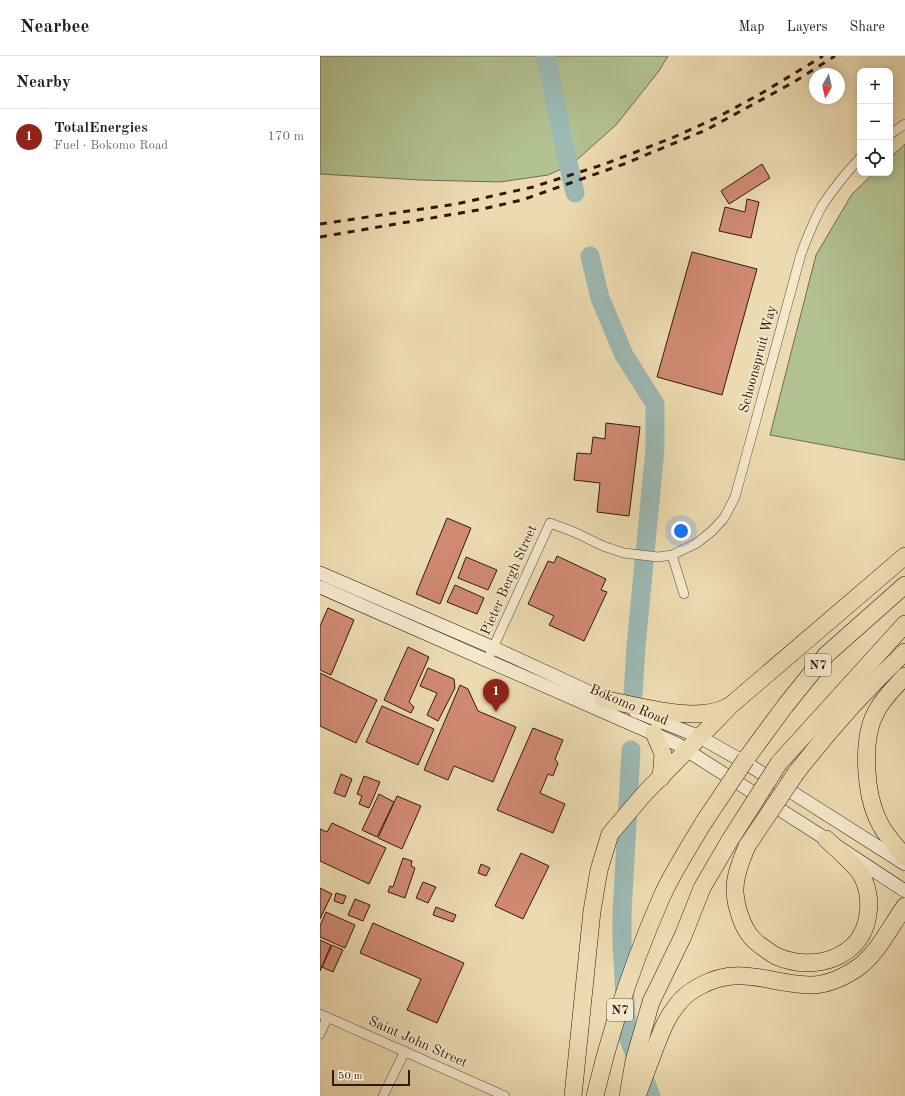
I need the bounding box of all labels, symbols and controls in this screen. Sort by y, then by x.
text: Nearbee [20,18,89,37]
text: Map [739,20,765,34]
text: Layers [787,20,828,34]
text: Share [850,20,885,34]
north arrow [809,68,845,104]
map controls [857,68,893,176]
button: + [857,68,893,104]
text: Nearby [16,74,71,91]
button: − [857,104,893,140]
text: TotalEnergies [54,121,148,136]
text: 1 [25,130,33,143]
text: 170 m [267,130,304,143]
text: Fuel · Bokomo Road [54,139,168,152]
button: locate [857,140,893,176]
street label: Schoonspruit Way [737,303,779,414]
your location [671,521,691,541]
street label: Pieter Bergh Street [478,523,540,637]
road number: N7 [805,654,831,676]
pin: 1 [483,679,509,712]
street label: Bokomo Road [588,682,670,728]
road number: N7 [607,999,633,1021]
street label: Saint John Street [367,1014,470,1070]
scale bar [332,1068,410,1087]
text: 50 m [338,1071,363,1082]

